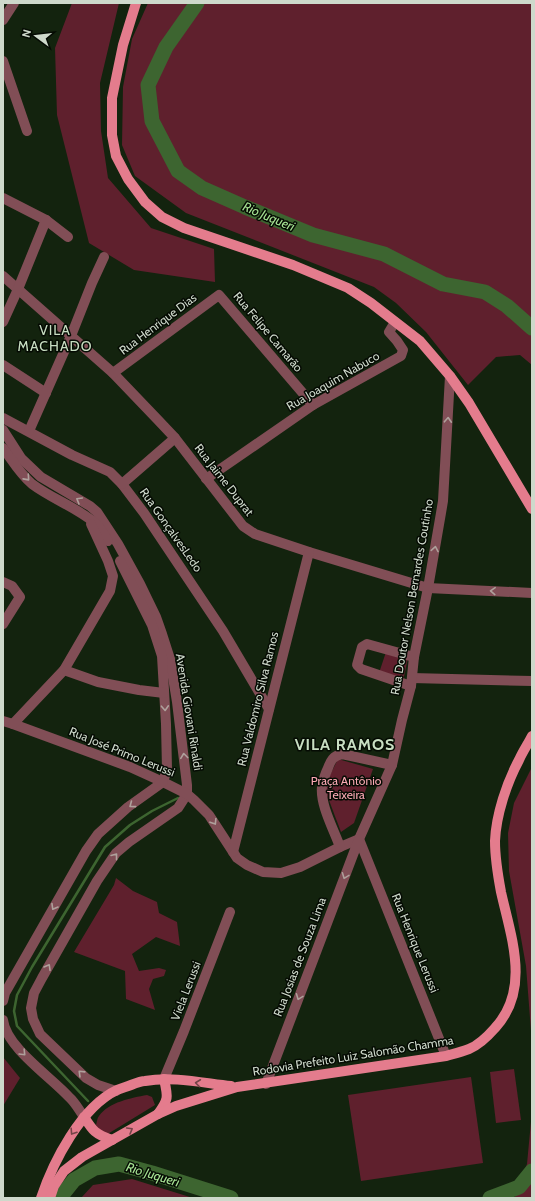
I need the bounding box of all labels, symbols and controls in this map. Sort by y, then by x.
north arrow [16,16,56,56]
text: N [19,28,34,39]
water label: Rio Juqueri [241,198,298,234]
street label: Rua Felipe Camarão [230,288,307,375]
street label: Rua Henrique Dias [116,290,199,358]
district label: VILA MACHADO [18,321,92,355]
street label: Rua Joaquim Nabuco [284,348,382,413]
one-way arrow [443,417,452,423]
street label: Rua Jaime Duprat [192,441,257,519]
one-way arrow [22,474,29,481]
street label: Rua GonçalvesLedo [137,485,206,575]
one-way arrow [76,497,83,504]
street label: Rua Doutor Nelson Bernardes Coutinho [387,497,436,696]
one-way arrow [430,546,439,553]
one-way arrow [490,587,496,595]
street label: Rua Valdomiro Silva Ramos [234,630,281,768]
street label: Avenida Giovani Rinaldi [173,652,206,771]
one-way arrow [161,705,170,711]
street label: Rua José Primo Lerussi [67,723,177,780]
district label: VILA RAMOS [295,735,395,754]
one-way arrow [179,753,188,759]
park label: Praça Antônio Teixeira [311,773,382,802]
one-way arrow [129,800,136,807]
one-way arrow [209,818,216,825]
one-way arrow [111,853,118,860]
one-way arrow [342,872,350,879]
street label: Rua Henrique Lerussi [389,891,442,995]
street label: Rua Josias de Souza Lima [270,895,329,1019]
one-way arrow [51,903,59,910]
street label: Viela Lerussi [167,959,204,1023]
one-way arrow [44,964,51,971]
one-way arrow [295,994,303,1001]
street label: Rodovia Prefeito Luiz Salomão Chamma [251,1032,455,1079]
one-way arrow [18,1048,26,1056]
one-way arrow [79,1071,86,1078]
one-way arrow [195,1078,201,1087]
one-way arrow [126,1127,133,1134]
one-way arrow [71,1128,78,1135]
water label: Rio Juqueri [124,1158,182,1190]

